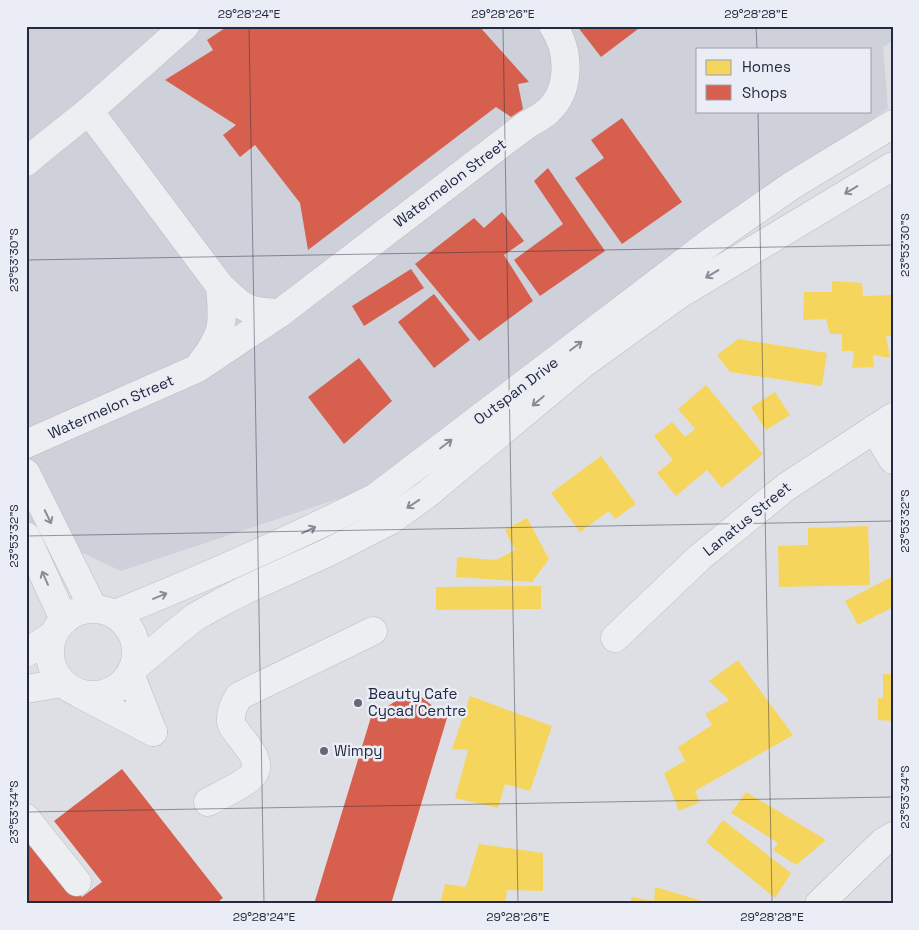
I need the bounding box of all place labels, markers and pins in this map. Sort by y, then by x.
place label: Beauty Cafe Cycad Centre [368,684,466,720]
marker: Beauty Cafe Cycad Centre [352,697,364,709]
place label: Wimpy [334,741,383,760]
marker: Wimpy [318,745,330,757]

